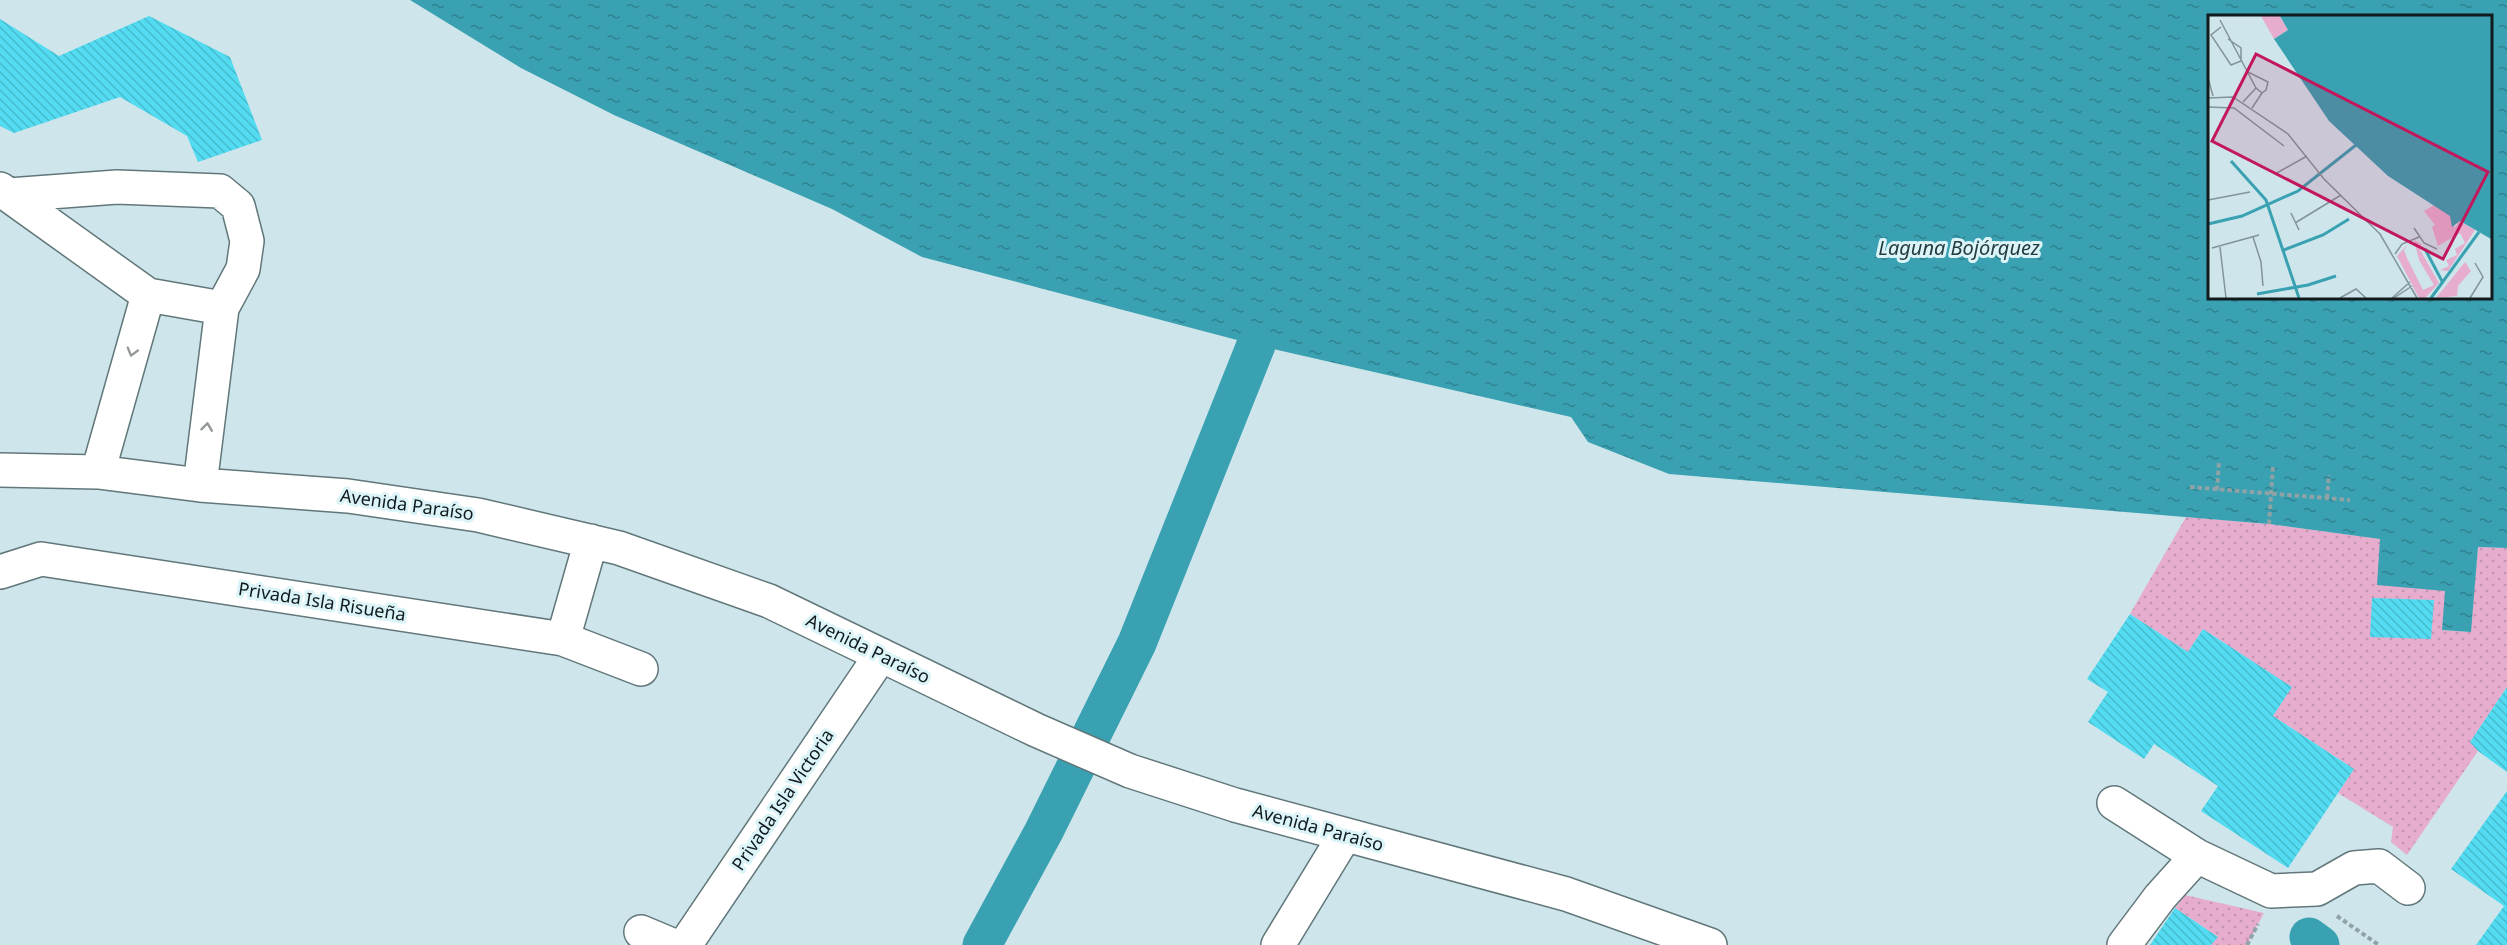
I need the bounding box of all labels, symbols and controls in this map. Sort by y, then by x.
inset map [2208,15,2492,298]
water label: Laguna Bojórquez [1878,234,2040,261]
one-way arrow [127,346,139,356]
one-way arrow [200,423,213,432]
street label: Avenida Paraíso [339,483,476,525]
street label: Privada Isla Risueña [237,576,408,626]
street label: Avenida Paraíso [803,608,934,688]
street label: Privada Isla Victoria [726,724,838,875]
street label: Avenida Paraíso [1250,798,1386,856]

